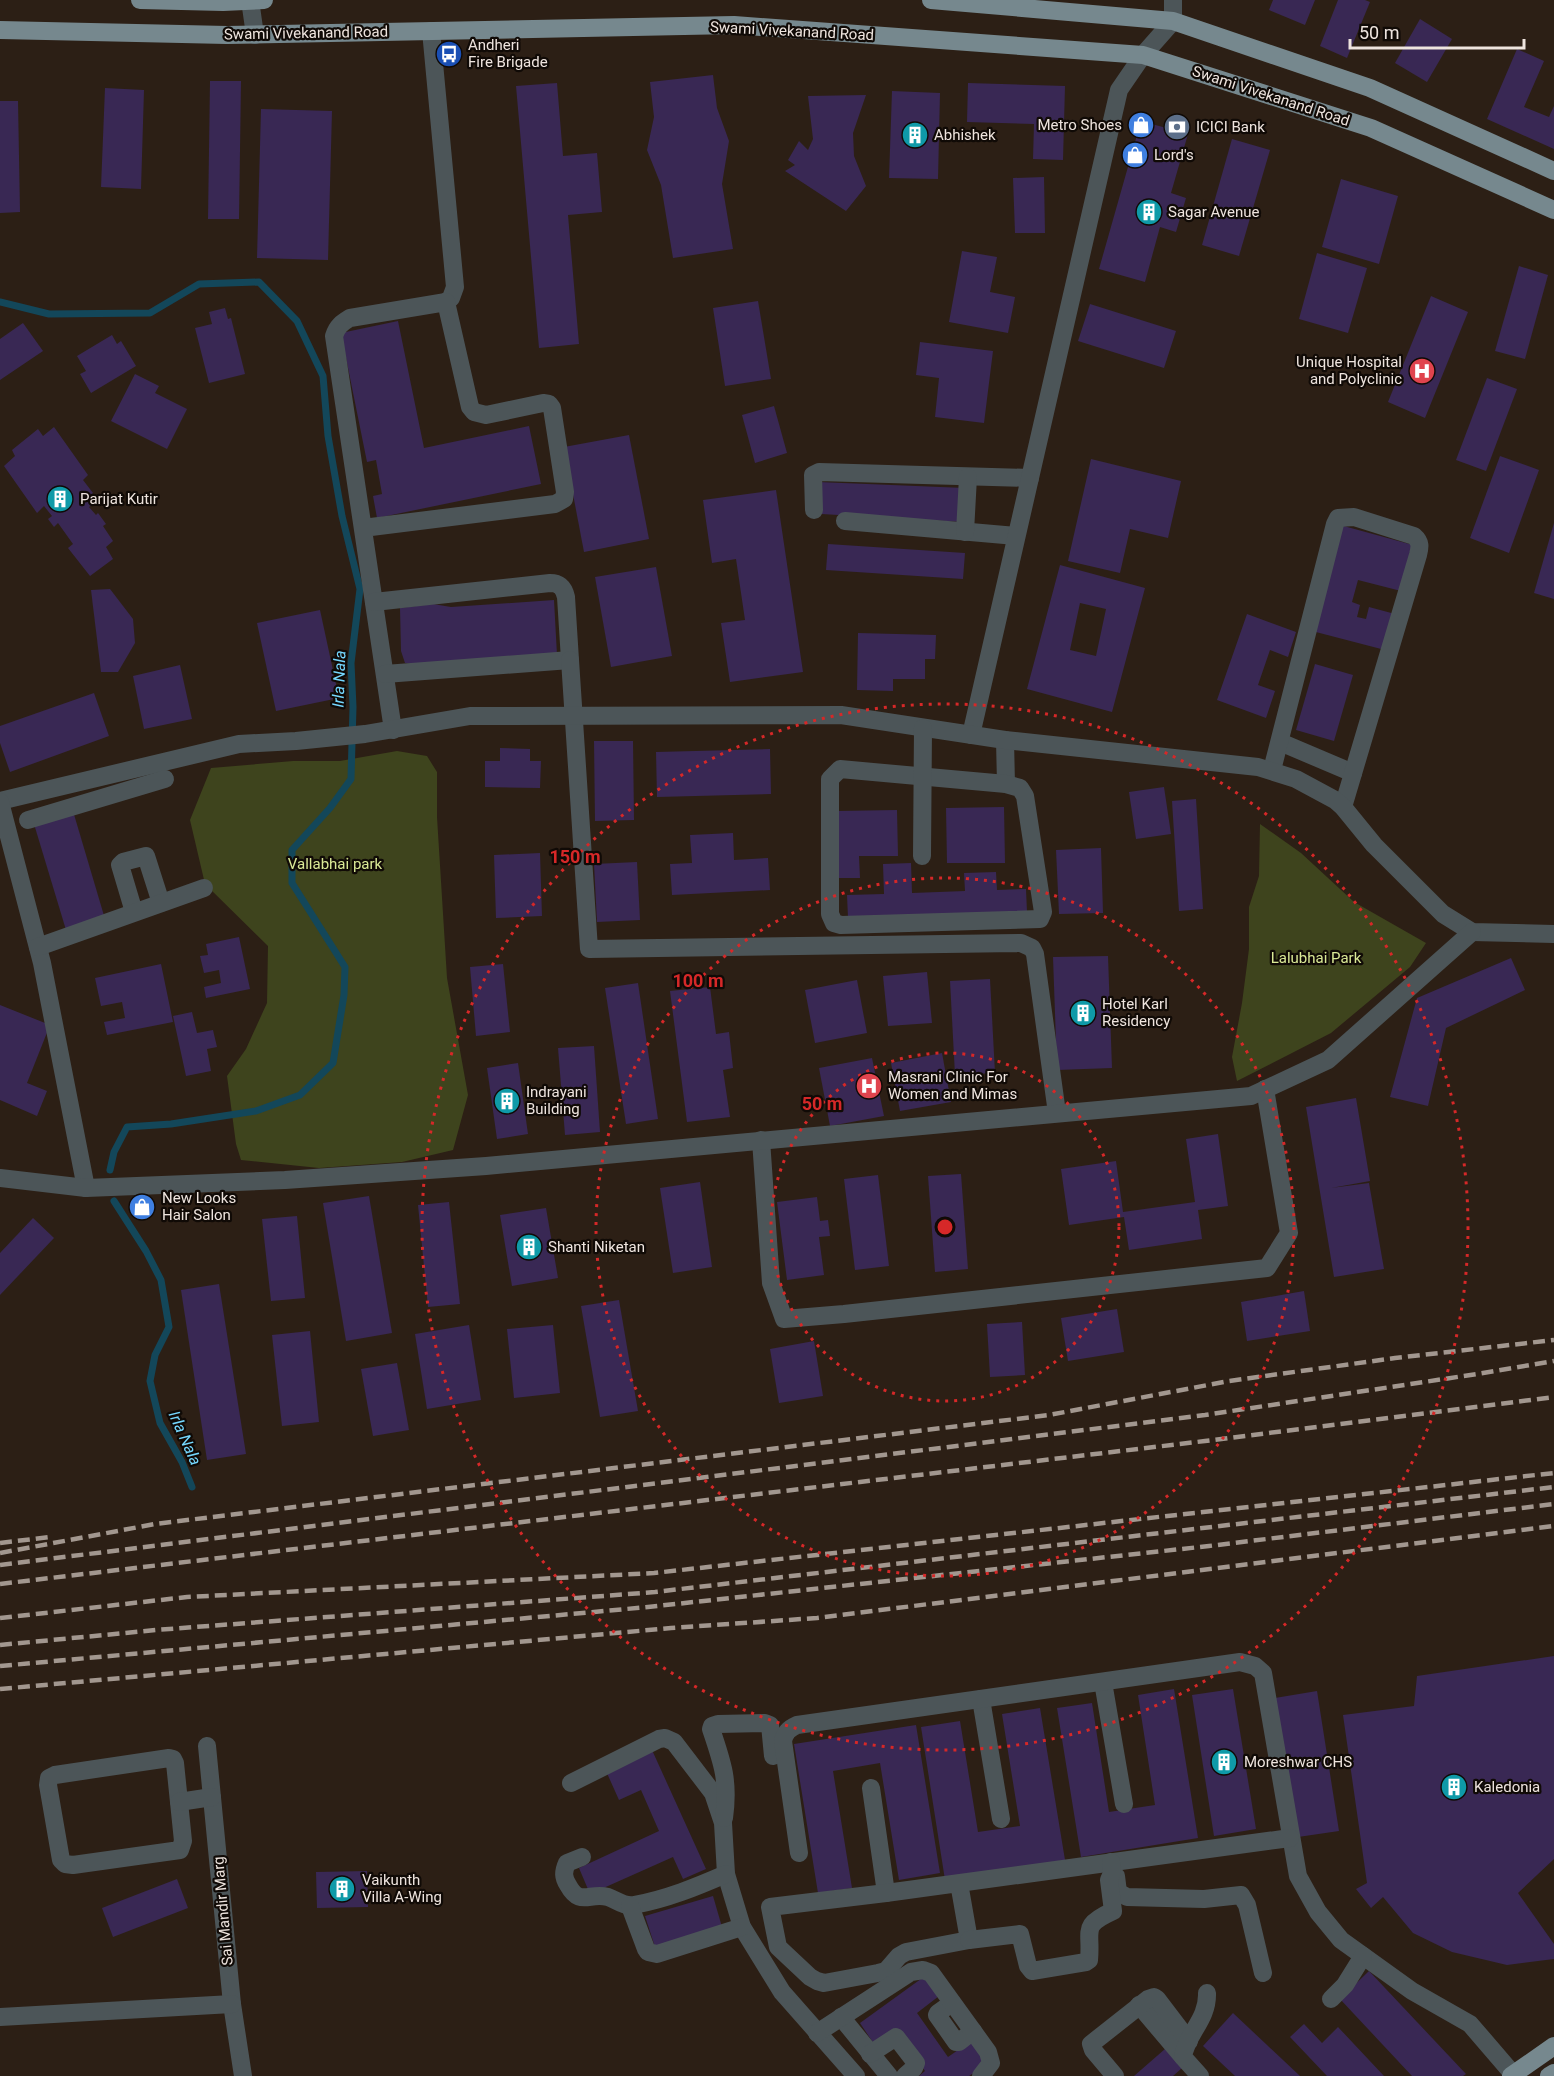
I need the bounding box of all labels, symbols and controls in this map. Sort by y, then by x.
scale bar [1350,12,1524,50]
street label: Swami Vivekanand Road [710,18,874,44]
text: 50 m [1359,22,1399,43]
street label: Swami Vivekanand Road [224,23,388,43]
place label: Andheri Fire Brigade [468,36,548,71]
bus stop icon: Andheri Fire Brigade [434,39,464,69]
street label: Swami Vivekanand Road [1190,62,1352,130]
shop icon: Metro Shoes [1126,110,1156,140]
bank icon: ICICI Bank [1162,112,1192,142]
place label: Metro Shoes [1037,116,1122,134]
place label: ICICI Bank [1196,118,1265,136]
building icon: Abhishek [900,120,930,150]
place label: Abhishek [934,126,996,144]
shop icon: Lord's [1120,140,1150,170]
place label: Lord's [1154,146,1194,164]
building icon: Sagar Avenue [1134,197,1164,227]
place label: Sagar Avenue [1168,203,1260,221]
place label: Unique Hospital and Polyclinic [1296,353,1402,388]
hospital icon: Unique Hospital and Polyclinic [1407,356,1437,386]
building icon: Parijat Kutir [45,484,75,514]
place label: Parijat Kutir [80,490,158,508]
water label: Irla Nala [329,650,349,708]
text: 150 m [549,846,601,867]
park label: Vallabhai park [288,855,383,873]
park label: Lalubhai Park [1271,949,1362,967]
text: 100 m [672,970,724,991]
place label: Hotel Karl Residency [1102,995,1170,1030]
building icon: Hotel Karl Residency [1068,998,1098,1028]
place label: Masrani Clinic For Women and Mimas [888,1068,1017,1103]
hospital icon: Masrani Clinic For Women and Mimas [854,1071,884,1101]
place label: Indrayani Building [526,1083,587,1118]
building icon: Indrayani Building [492,1086,522,1116]
text: 50 m [802,1093,842,1114]
place label: New Looks Hair Salon [162,1189,236,1224]
shop icon: New Looks Hair Salon [127,1192,157,1222]
centre of rings [935,1217,955,1237]
building icon: Shanti Niketan [514,1232,544,1262]
place label: Shanti Niketan [548,1238,645,1256]
water label: Irla Nala [165,1408,205,1468]
building icon: Moreshwar CHS [1209,1747,1239,1777]
place label: Moreshwar CHS [1244,1753,1352,1771]
building icon: Kaledonia [1439,1772,1469,1802]
place label: Kaledonia [1474,1778,1540,1796]
street label: Sai Mandir Marg [209,1856,237,1966]
place label: Vaikunth Villa A-Wing [362,1871,442,1906]
building icon: Vaikunth Villa A-Wing [327,1874,357,1904]

